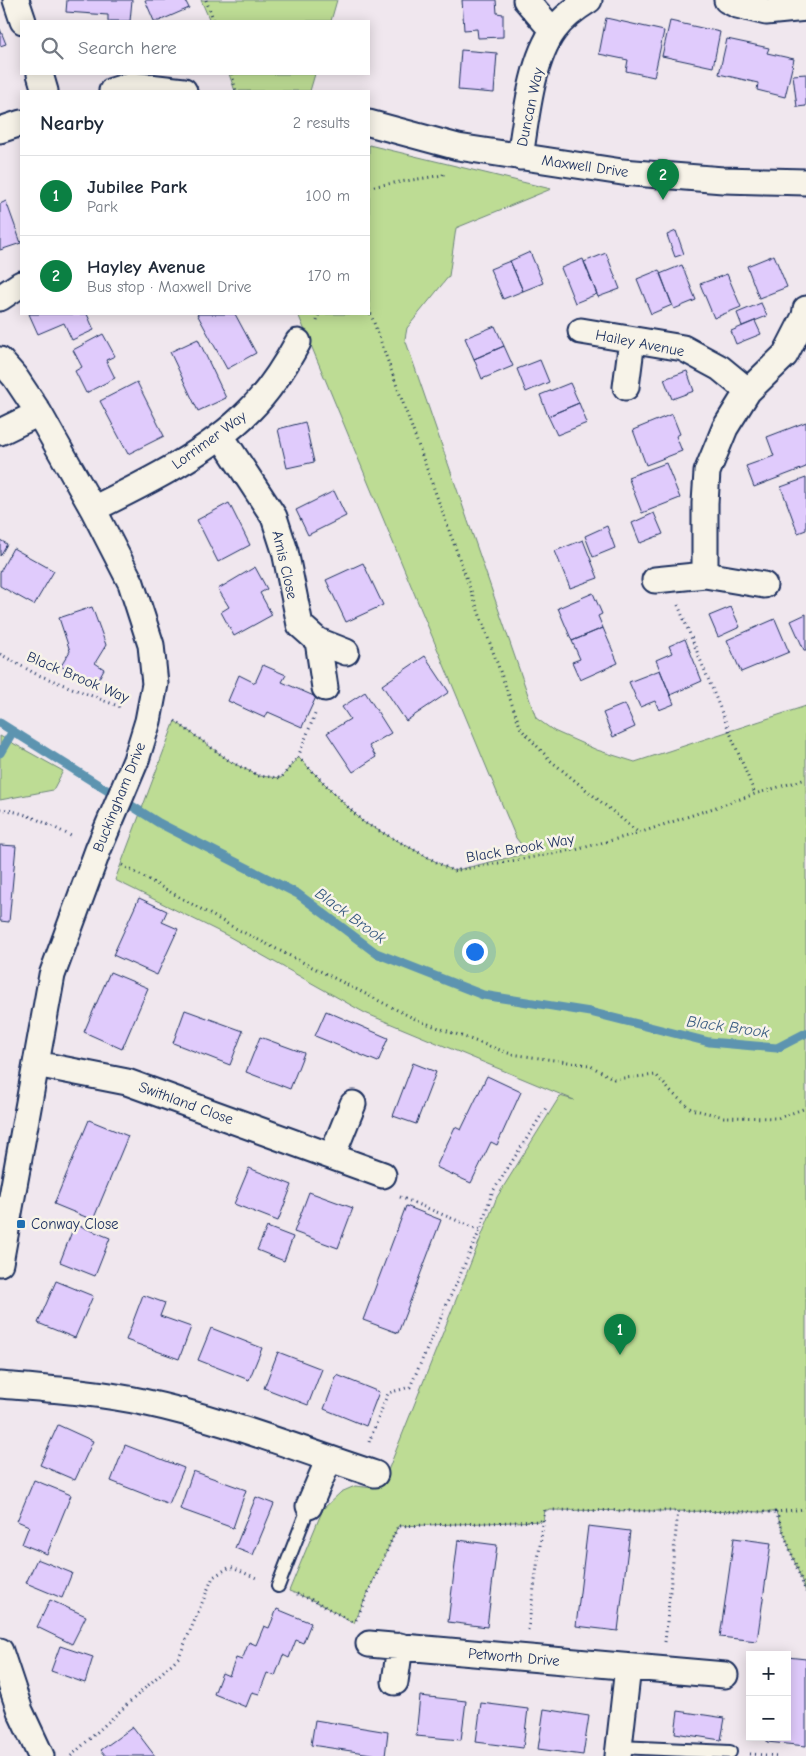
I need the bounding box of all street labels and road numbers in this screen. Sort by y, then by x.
street label: Duncan Way [513,66,547,148]
street label: Maxwell Drive [540,151,630,181]
street label: Hailey Avenue [594,326,686,361]
street label: Lorrimer Way [168,407,250,473]
street label: Amis Close [268,529,302,602]
street label: Black Brook Way [24,647,132,707]
street label: Buckingham Drive [89,739,149,854]
street label: Black Brook Way [465,830,576,866]
street label: Swithland Close [136,1078,236,1129]
street label: Petworth Drive [467,1644,561,1670]

